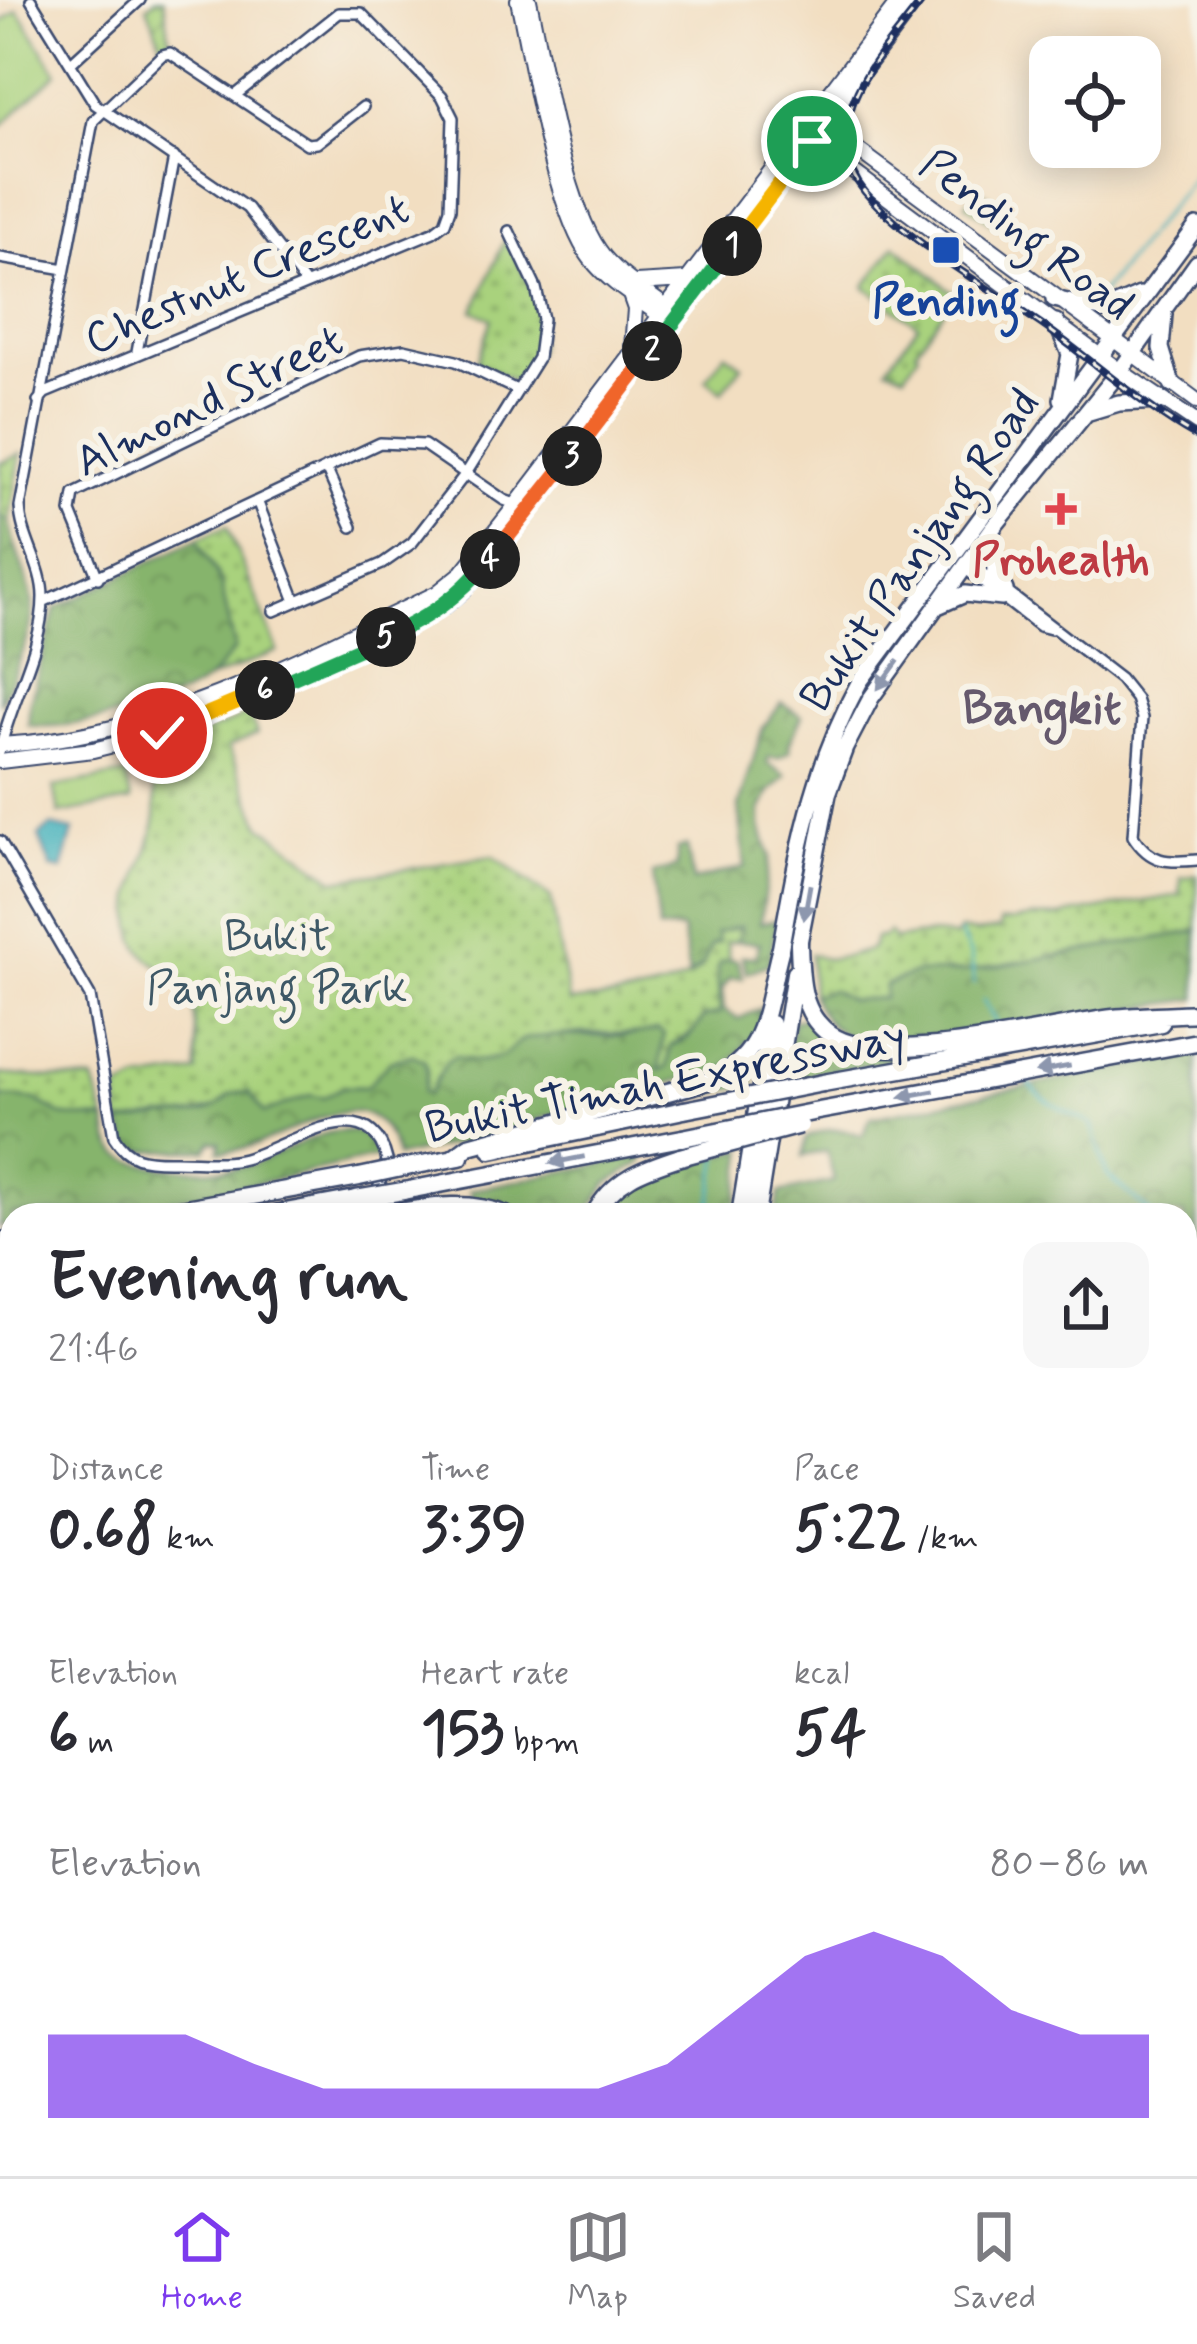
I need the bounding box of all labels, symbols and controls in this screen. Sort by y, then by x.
map controls [1029,36,1161,168]
button: locate [1029,36,1161,168]
pin [761,90,863,192]
icon: arrive [779,108,845,174]
street label: Pending Road [912,136,1144,330]
street label: Chestnut Crescent [76,180,419,370]
pin: 1 [702,216,762,276]
text: 1 [725,224,739,268]
marker: Pending [930,234,962,266]
place label: Pending [872,272,1020,326]
street label: Almond Street [66,312,353,492]
pin: 2 [622,321,682,381]
text: 2 [644,329,660,373]
street label: Bukit Panjang Road [787,378,1059,727]
pin: 3 [542,426,602,486]
text: 3 [565,434,579,478]
marker: Prohealth [1045,493,1077,525]
pin: 4 [460,529,520,589]
place label: Prohealth [972,532,1150,591]
text: 4 [480,537,500,581]
pin: 5 [356,607,416,667]
text: 5 [376,615,396,659]
one-way arrow [877,659,900,691]
pin: 6 [235,660,295,720]
text: 6 [257,668,273,712]
district label: Bangkit [963,678,1121,745]
pin [111,682,213,784]
icon: check [129,700,195,766]
one-way arrow [797,884,815,922]
park label: Bukit Panjang Park [146,908,408,1024]
street label: Bukit Timah Expressway [421,1008,911,1159]
one-way arrow [1034,1059,1071,1078]
one-way arrow [897,1085,935,1104]
one-way arrow [548,1151,585,1170]
text: Evening run [48,1237,408,1323]
button: share [1023,1242,1149,1368]
text: 21:46 [48,1325,139,1376]
text: Distance [48,1448,164,1492]
text: Time [421,1448,490,1492]
text: Pace [794,1448,860,1492]
text: 0.68 [48,1492,158,1571]
text: 3:39 [421,1492,527,1571]
text: 5:22 [794,1492,907,1571]
text: km [158,1517,215,1561]
text: /km [907,1517,979,1561]
text: Elevation [48,1652,178,1696]
text: Heart rate [421,1652,569,1696]
text: kcal [794,1652,849,1696]
text: 6 [48,1696,79,1775]
text: 153 [421,1696,504,1775]
text: 54 [794,1696,866,1775]
text: m [79,1721,114,1765]
text: bpm [504,1721,580,1765]
text: Elevation [48,1839,202,1890]
text: 80–86 m [990,1839,1149,1890]
tab: Home [161,2204,243,2320]
tab: Map [565,2204,631,2320]
tab: Saved [953,2204,1036,2320]

